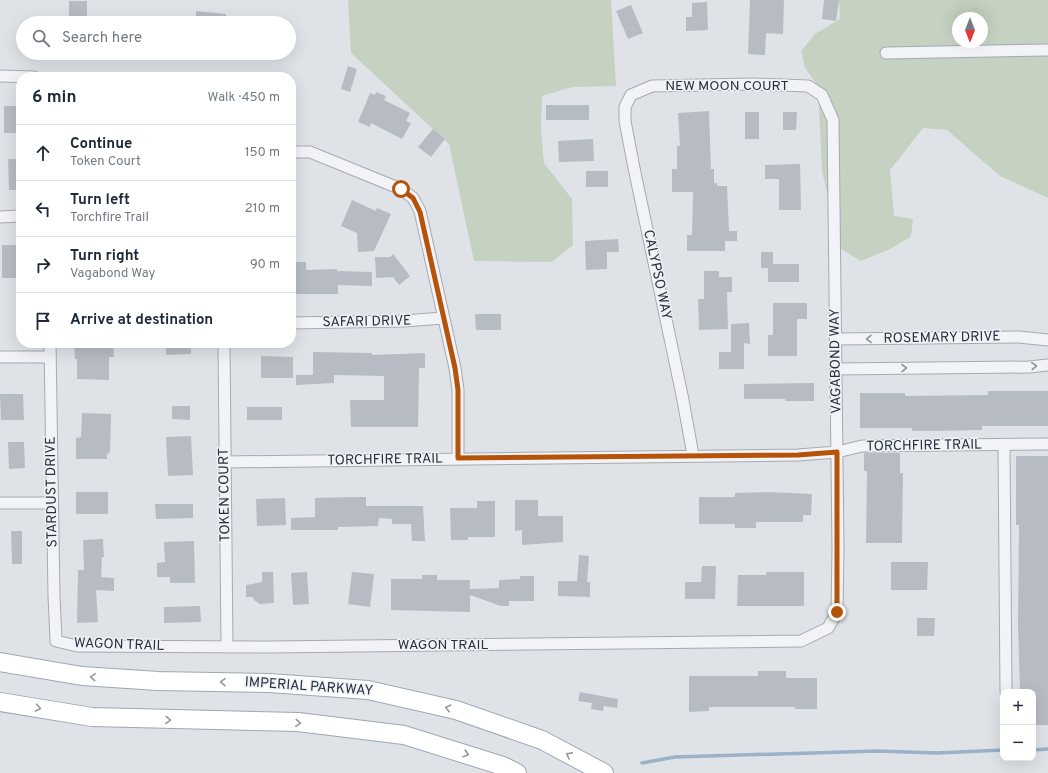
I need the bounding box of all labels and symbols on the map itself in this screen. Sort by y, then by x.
north arrow [952,12,988,48]
street label: NEW MOON COURT [665,78,789,95]
route start [392,180,410,198]
street label: CALYPSO WAY [639,228,675,322]
street label: VAGABOND WAY [827,308,845,414]
street label: SAFARI DRIVE [322,313,412,331]
street label: ROSEMARY DRIVE [883,328,1001,348]
one-way arrow [866,335,872,343]
one-way arrow [1031,362,1037,371]
one-way arrow [901,364,907,372]
street label: STARDUST DRIVE [43,436,61,548]
street label: TORCHFIRE TRAIL [866,436,982,456]
street label: TOKEN COURT [216,448,234,542]
street label: TORCHFIRE TRAIL [327,450,443,470]
route end [828,603,846,621]
street label: WAGON TRAIL [73,635,165,655]
street label: WAGON TRAIL [398,637,488,654]
one-way arrow [90,673,96,682]
street label: IMPERIAL PARKWAY [244,674,374,700]
one-way arrow [220,678,226,686]
one-way arrow [35,703,42,712]
one-way arrow [445,704,452,713]
one-way arrow [165,715,171,724]
one-way arrow [295,718,301,727]
one-way arrow [462,749,469,758]
one-way arrow [566,752,573,759]

